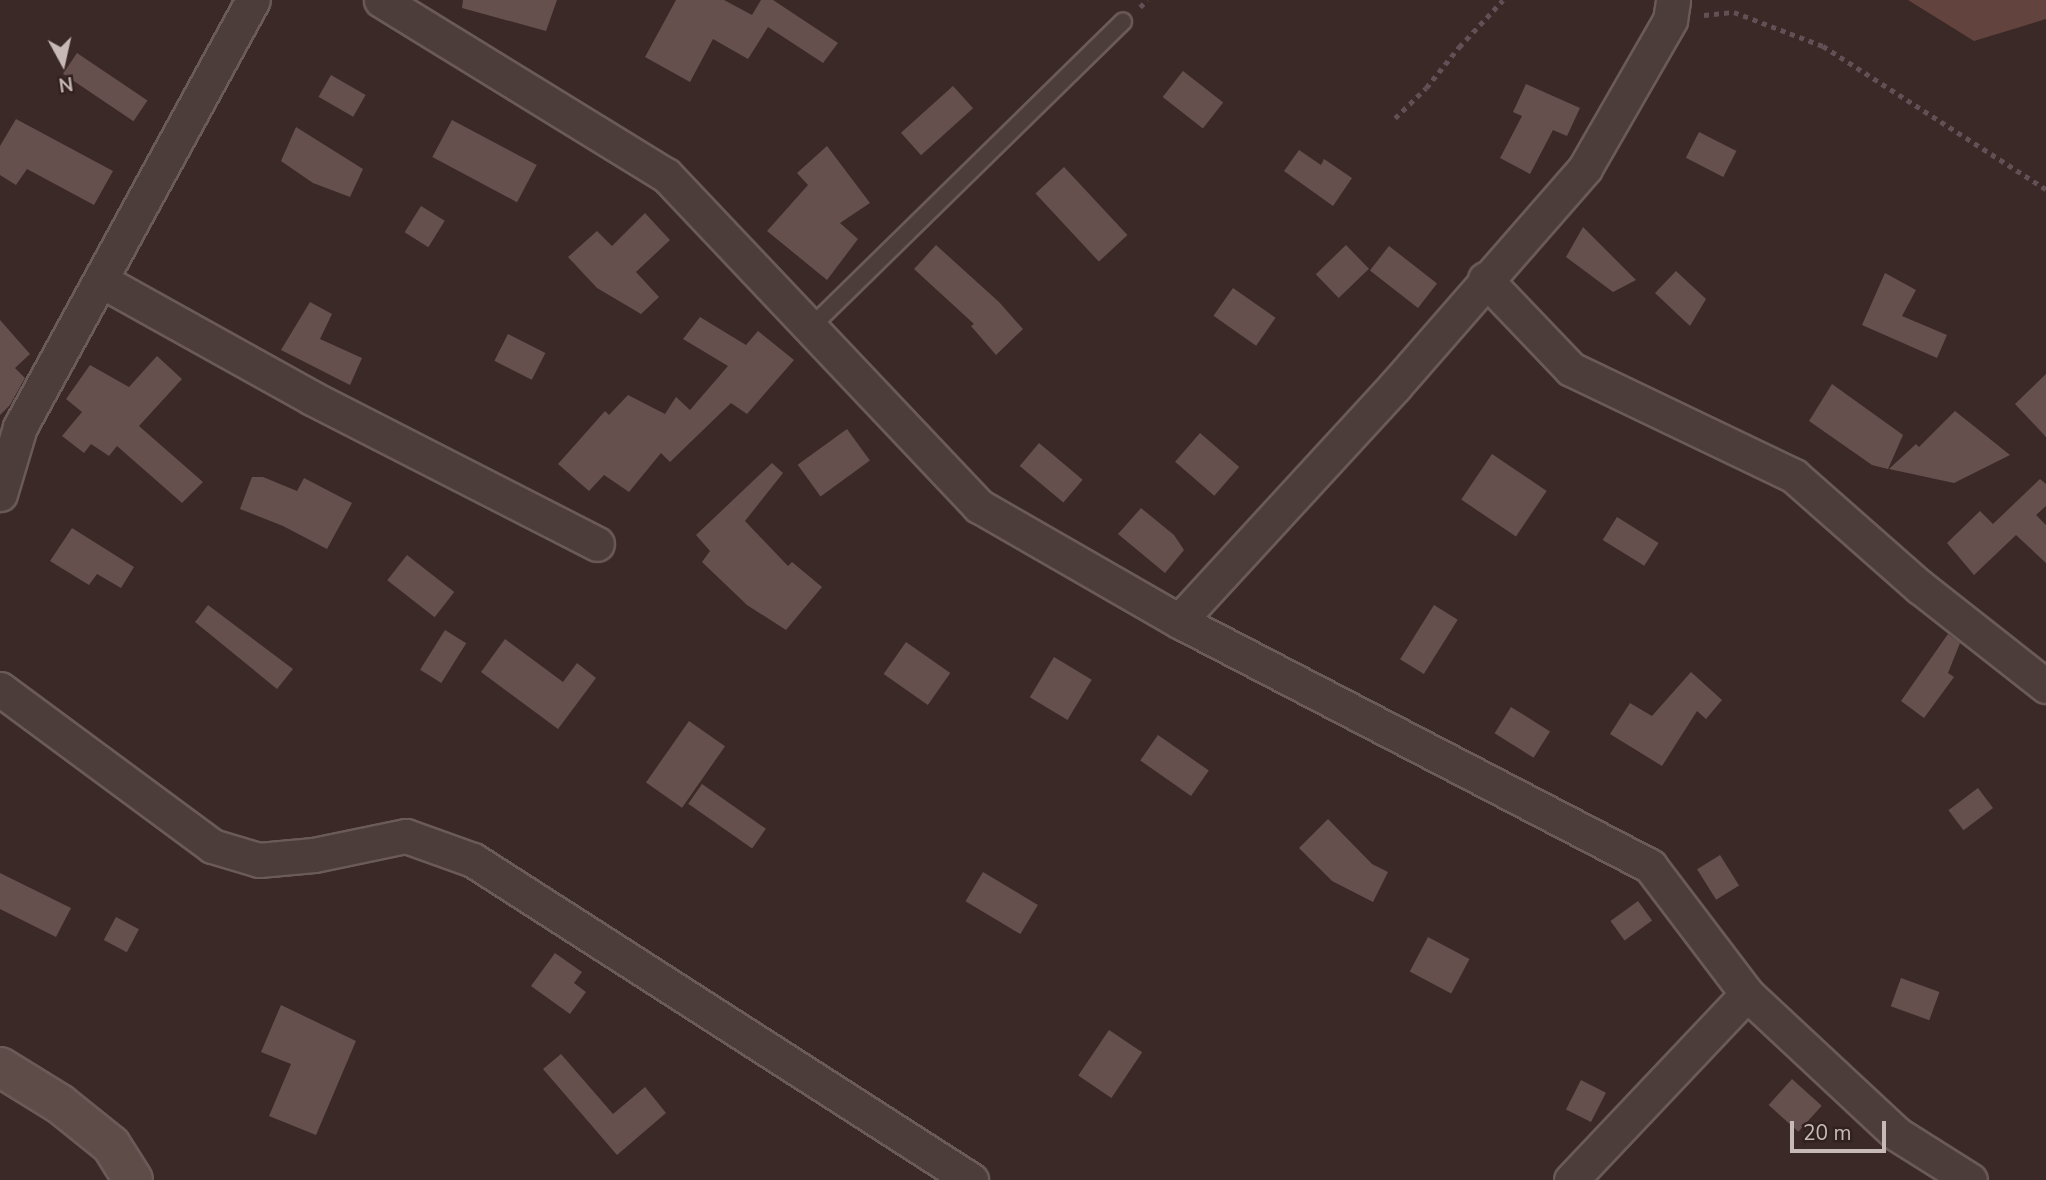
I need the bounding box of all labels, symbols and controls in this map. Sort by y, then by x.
north arrow [28,28,98,98]
text: N [57,70,75,98]
scale bar [1794,1106,1890,1150]
text: 20 m [1803,1119,1852,1147]

